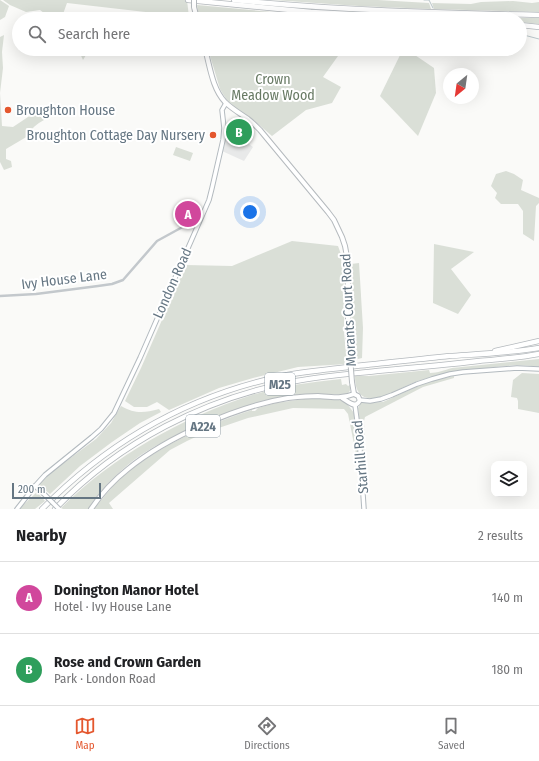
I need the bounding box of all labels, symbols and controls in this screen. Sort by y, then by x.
search box [12,12,527,56]
icon: search [26,23,48,45]
text: Search here [58,25,130,43]
north arrow [443,68,479,104]
park label: Crown Meadow Wood [231,71,315,104]
place label: Broughton House [16,102,115,119]
marker: Broughton House [3,105,13,115]
pin: B [226,117,252,147]
place label: Broughton Cottage Day Nursery [27,127,206,144]
marker: Broughton Cottage Day Nursery [208,130,218,140]
pin: A [175,199,201,229]
your location [240,202,260,222]
street label: London Road [149,245,196,321]
street label: Morants Court Road [337,253,360,367]
street label: Ivy House Lane [20,266,108,293]
road number: M25 [265,373,295,395]
road number: A224 [186,415,220,437]
street label: Starhill Road [349,419,372,494]
map controls [491,461,527,497]
button: layers [491,461,527,497]
scale bar [12,481,101,500]
text: 200 m [18,483,45,496]
text: Nearby [16,525,67,546]
text: 2 results [478,528,523,543]
text: Donington Manor Hotel [54,581,198,599]
text: A [25,590,33,605]
text: 140 m [492,590,523,605]
text: Hotel · Ivy House Lane [54,599,171,614]
text: Rose and Crown Garden [54,653,201,671]
text: B [25,662,33,677]
text: 180 m [492,662,523,677]
text: Park · London Road [54,671,156,686]
tab: Map [74,715,96,752]
tab: Directions [244,715,290,752]
tab: Saved [438,715,465,752]

